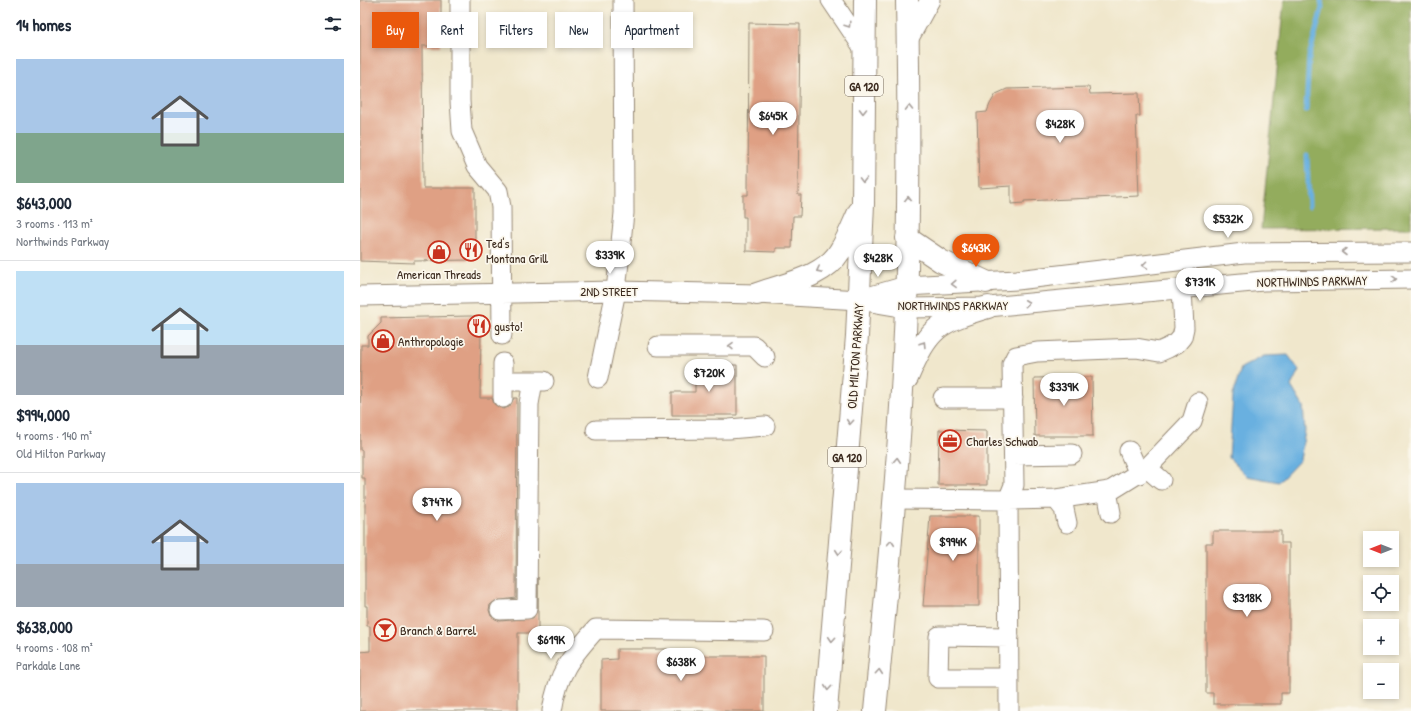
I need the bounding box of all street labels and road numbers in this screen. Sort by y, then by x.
road number: GA 120 [845,76,883,96]
street label: NORTHWINDS PARKWAY [1256,271,1368,291]
street label: 2ND STREET [580,282,639,300]
street label: NORTHWINDS PARKWAY [898,296,1009,314]
street label: OLD MILTON PARKWAY [842,303,868,409]
road number: GA 120 [828,447,866,467]

